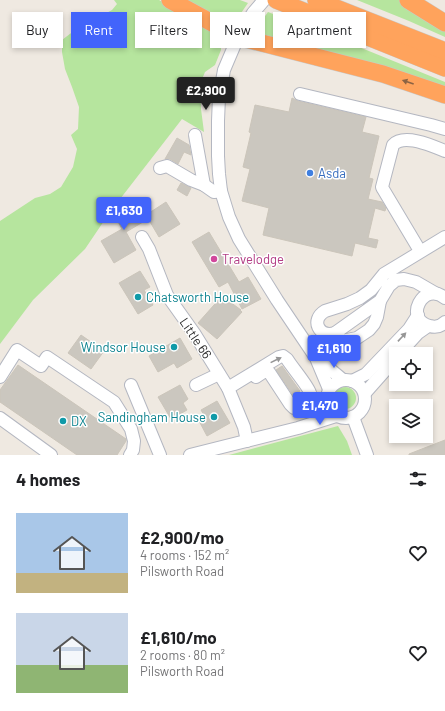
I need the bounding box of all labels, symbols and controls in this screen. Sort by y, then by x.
chip: Buy [12,12,63,48]
chip: Rent [71,12,127,48]
chip: Filters [135,12,202,48]
chip: New [210,12,265,48]
chip: Apartment [273,12,366,48]
pin: £2,900 [173,77,239,111]
one-way arrow [402,79,414,85]
text: £2,900 [186,82,226,98]
place label: Asda [318,165,346,181]
marker: Asda [305,168,315,178]
pin: £1,630 [91,197,157,231]
text: £1,630 [105,202,143,218]
place label: Travelodge [222,251,284,267]
marker: Travelodge [209,254,219,264]
place label: Chatsworth House [146,289,249,305]
marker: Chatsworth House [133,292,143,302]
street label: Little 66 [176,314,216,362]
one-way arrow [397,332,407,342]
pin: £1,610 [301,335,367,369]
place label: Windsor House [81,339,166,355]
text: £1,610 [317,340,351,356]
marker: Windsor House [169,342,179,352]
map controls [389,347,433,443]
button: locate [389,347,433,391]
one-way arrow [270,356,282,363]
pin: £1,470 [287,392,353,426]
text: £1,470 [302,397,338,413]
button: layers [389,399,433,443]
place label: Sandingham House [98,409,206,425]
marker: Sandingham House [209,412,219,422]
place label: DX [71,413,87,429]
marker: DX [58,416,68,426]
icon: filters [407,468,429,490]
text: 4 homes [16,469,80,489]
text: £2,900/mo [140,527,224,547]
icon: home [48,529,96,577]
icon: heart [407,542,429,564]
text: 4 rooms · 152 m² [140,547,229,563]
text: Pilsworth Road [140,563,224,579]
text: £1,610/mo [140,627,217,647]
icon: home [48,629,96,677]
icon: heart [407,642,429,664]
text: 2 rooms · 80 m² [140,647,225,663]
text: Pilsworth Road [140,663,224,679]

